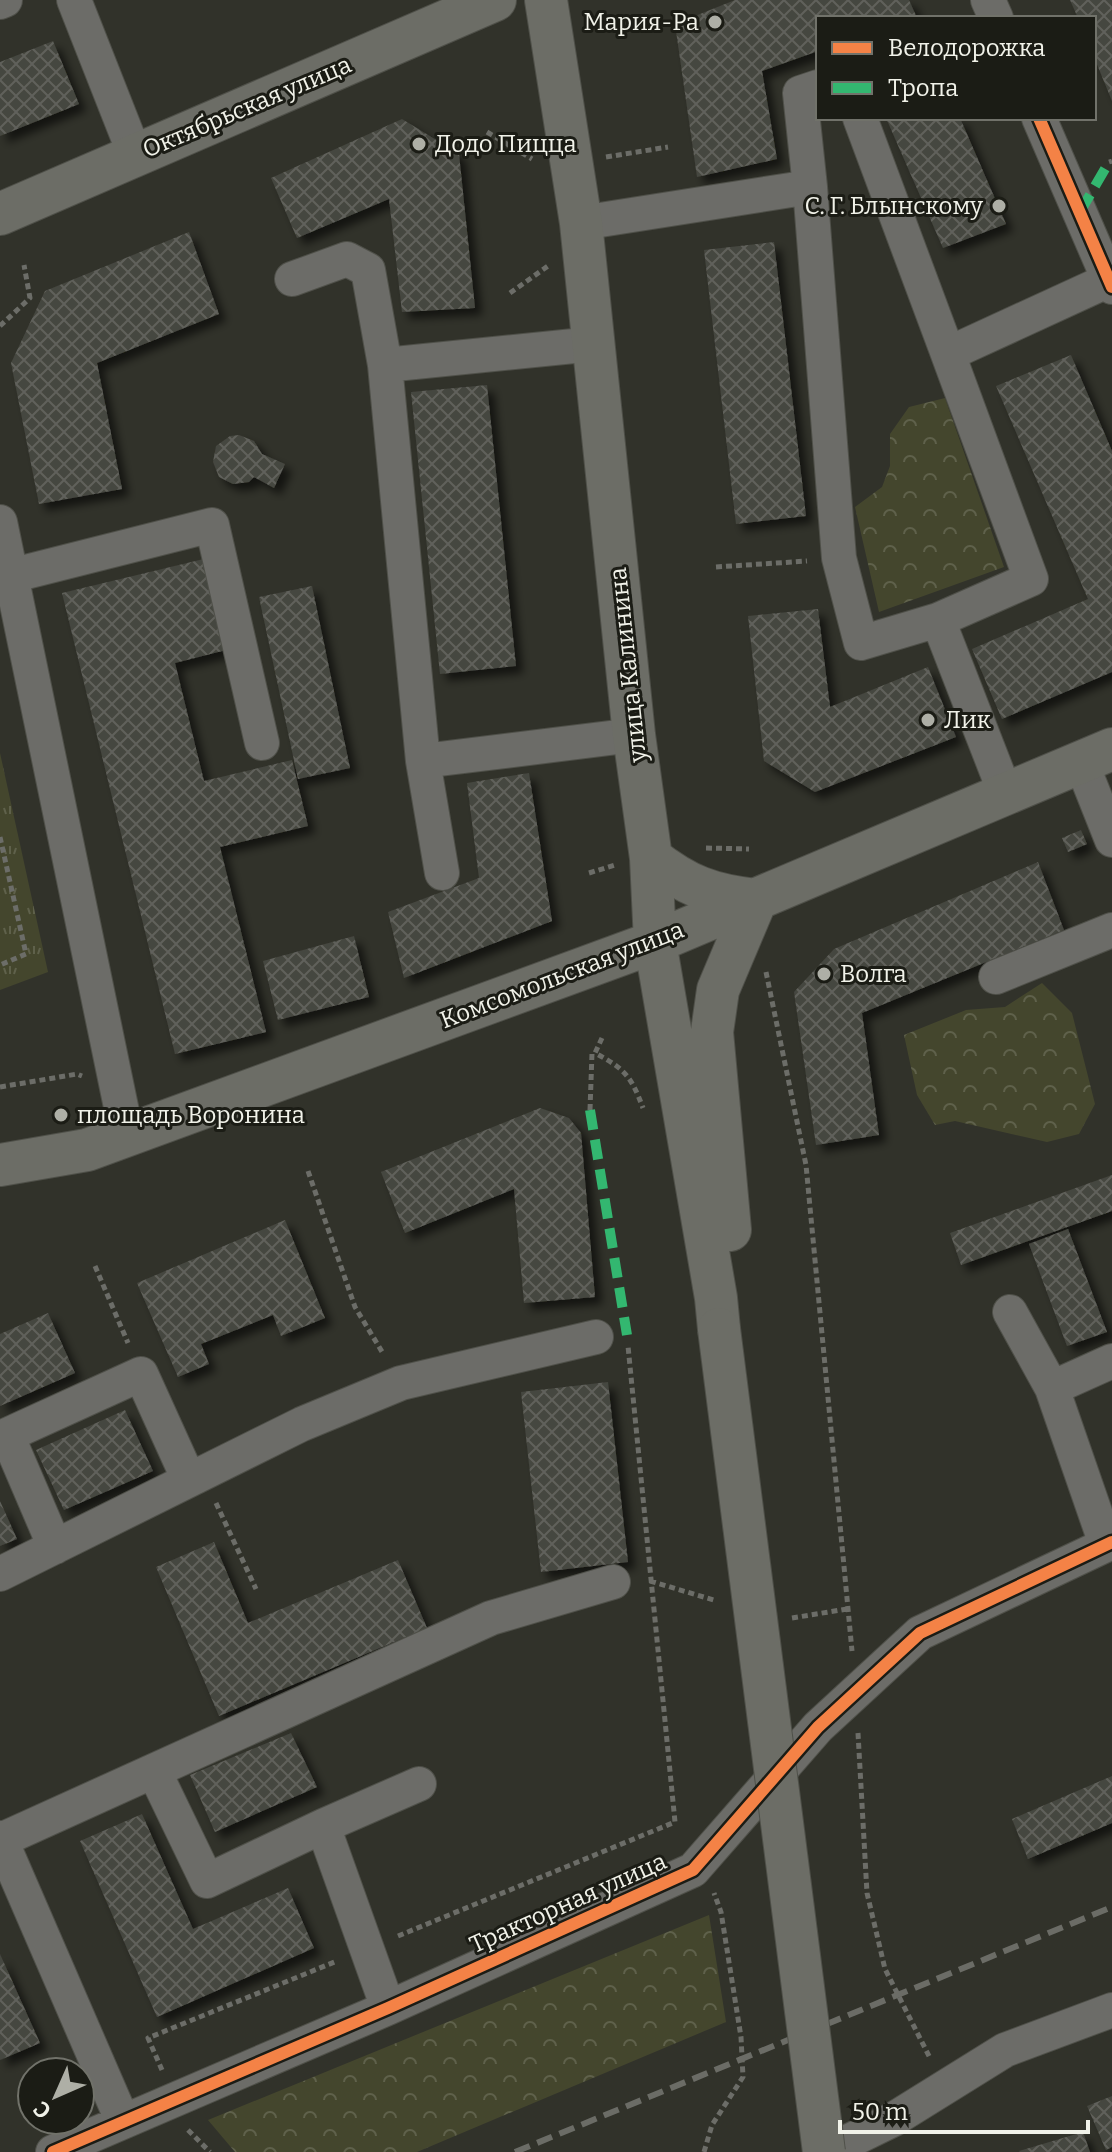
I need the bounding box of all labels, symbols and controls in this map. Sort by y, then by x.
place label: Мария-Ра [584,8,699,36]
marker: Мария-Ра [706,13,724,31]
legend [816,16,1096,120]
text: Велодорожка [888,34,1045,62]
street label: Октябрьская улица [139,50,355,164]
text: Тропа [888,74,959,102]
place label: Додо Пицца [435,130,577,158]
marker: Додо Пицца [410,135,428,153]
place label: С. Г. Блынскому [805,192,983,220]
marker: С. Г. Блынскому [990,197,1008,215]
street label: улица Калинина [604,566,652,765]
place label: Лик [944,706,991,734]
marker: Лик [919,711,937,729]
street label: Комсомольская улица [436,916,688,1034]
place label: Волга [840,960,907,988]
marker: Волга [815,965,833,983]
place label: площадь Воронина [77,1101,305,1129]
marker: площадь Воронина [52,1106,70,1124]
street label: Тракторная улица [465,1847,671,1959]
north arrow [16,2056,96,2136]
scale bar [840,2084,1088,2134]
text: С [28,2095,57,2124]
text: 50 m [852,2098,908,2126]

